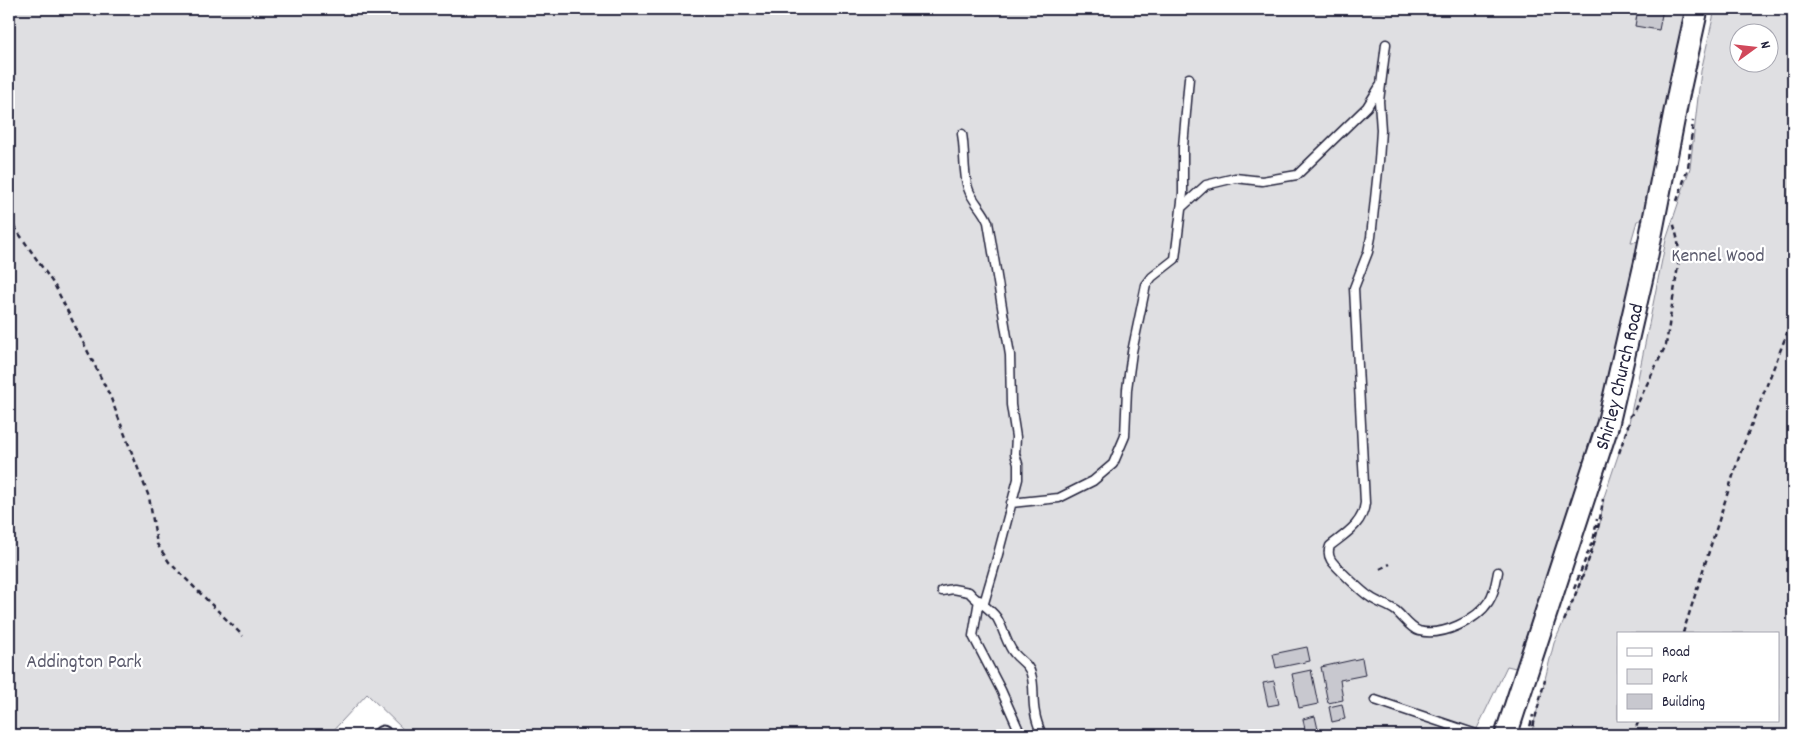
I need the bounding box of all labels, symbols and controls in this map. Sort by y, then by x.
north arrow [1730,22,1780,72]
text: N [1754,39,1775,51]
park label: Kennel Wood [1671,243,1765,271]
street label: Shirley Church Road [1589,301,1652,454]
legend [1617,632,1780,722]
text: Road [1662,642,1690,664]
park label: Addington Park [26,649,142,677]
text: Park [1662,668,1688,690]
text: Building [1662,692,1705,714]

